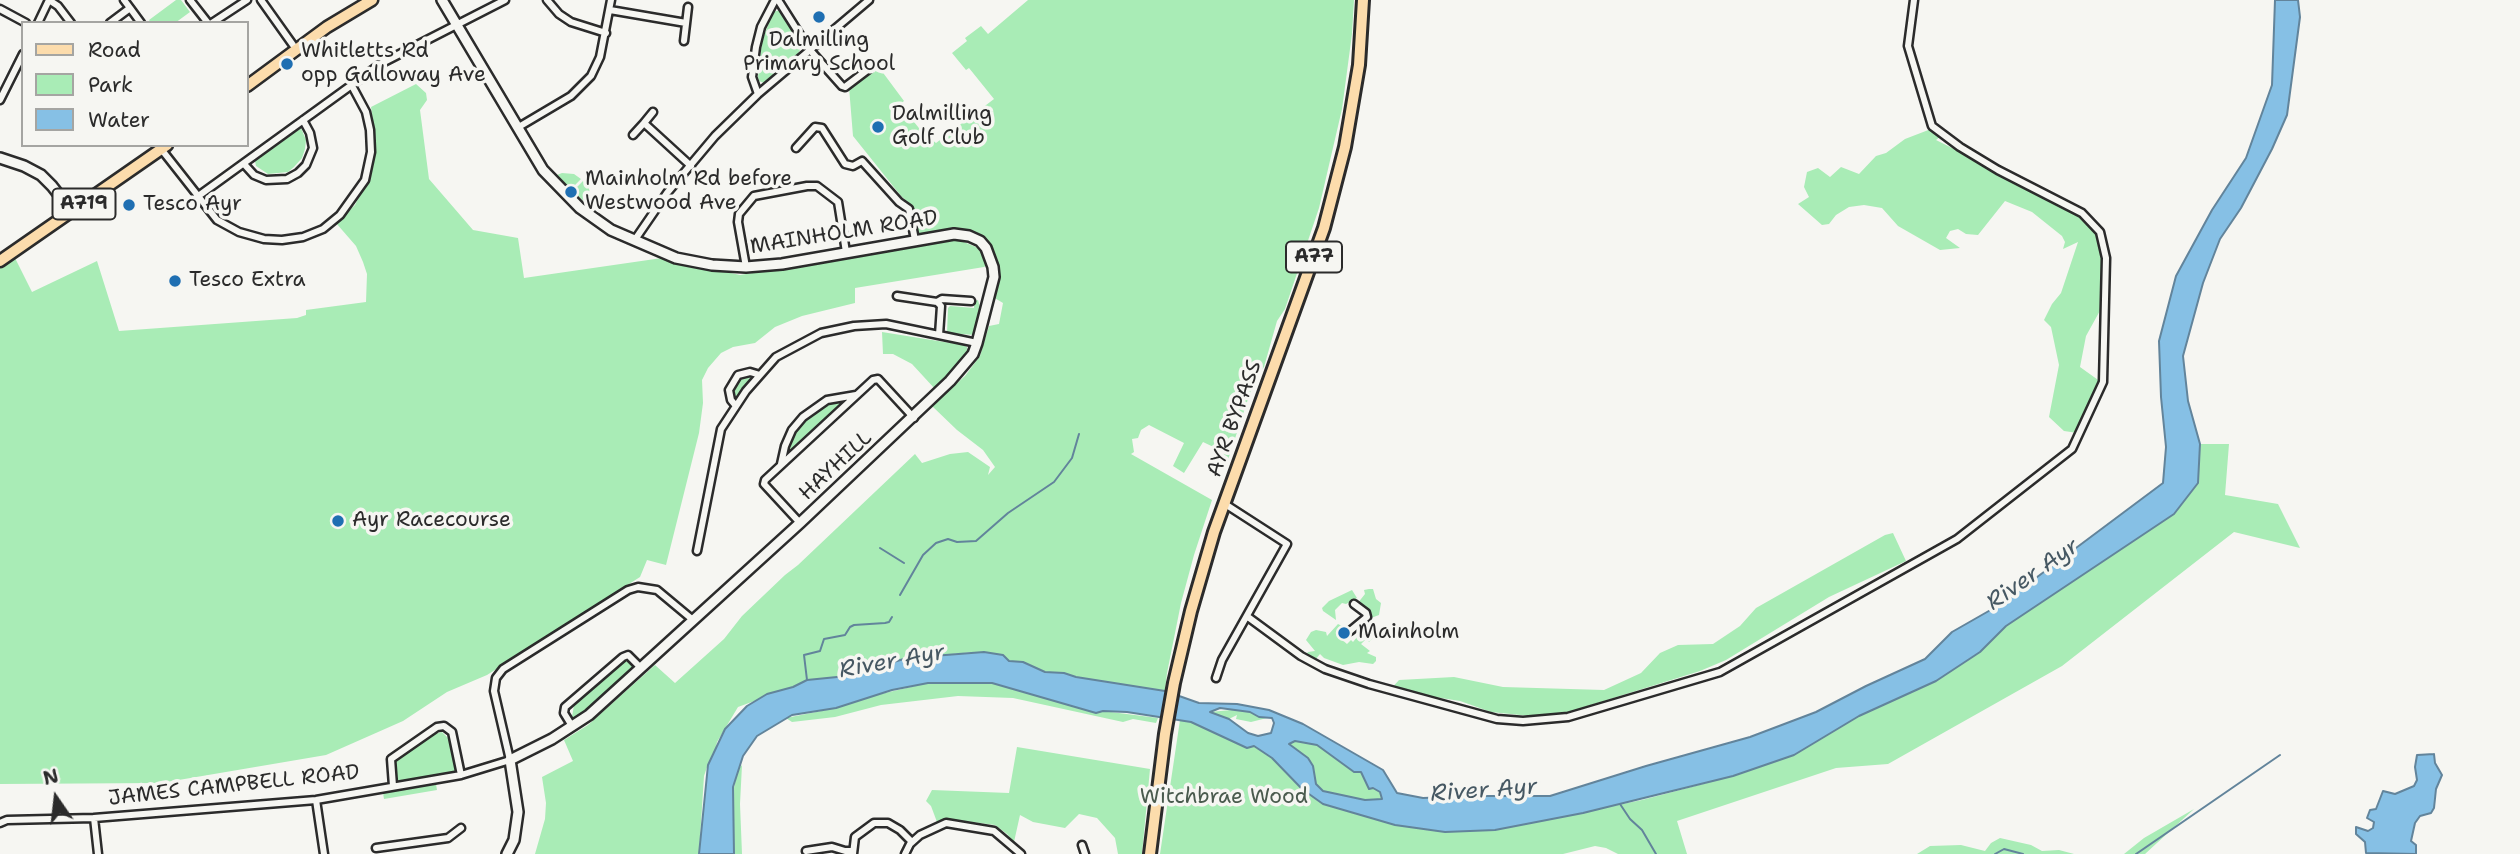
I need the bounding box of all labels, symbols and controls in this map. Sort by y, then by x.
marker: Dalmilling Primary School [811,9,827,25]
legend [21,21,248,147]
place label: Dalmilling Primary School [743,28,895,78]
text: Road [88,36,141,64]
place label: Whitletts Rd opp Galloway Ave [301,39,486,89]
marker: Whitletts Rd opp Galloway Ave [279,56,295,72]
text: Park [88,71,133,99]
place label: Dalmilling Golf Club [892,102,992,152]
text: Water [88,106,150,134]
marker: Dalmilling Golf Club [870,119,886,135]
place label: Mainholm Rd before Westwood Ave [585,167,792,217]
marker: Mainholm Rd before Westwood Ave [563,184,579,200]
road number: A719 [52,188,116,220]
place label: Tesco Ayr [143,192,242,218]
marker: Tesco Ayr [121,197,137,213]
street label: MAINHOLM ROAD [749,206,939,260]
road number: A77 [1286,242,1342,272]
place label: Tesco Extra [189,268,306,294]
marker: Tesco Extra [167,273,183,289]
street label: AYR BYPASS [1202,357,1268,481]
street label: HAYHILL [794,426,878,506]
place label: Ayr Racecourse [352,508,511,534]
marker: Ayr Racecourse [330,513,346,529]
water label: River Ayr [1981,533,2085,617]
place label: Mainholm [1358,620,1459,646]
marker: Mainholm [1336,625,1352,641]
water label: River Ayr [837,639,947,685]
street label: JAMES CAMPBELL ROAD [107,760,361,812]
north arrow [21,763,91,833]
text: N [40,763,61,791]
water label: River Ayr [1430,774,1538,808]
park label: Witchbrae Wood [1140,785,1308,811]

